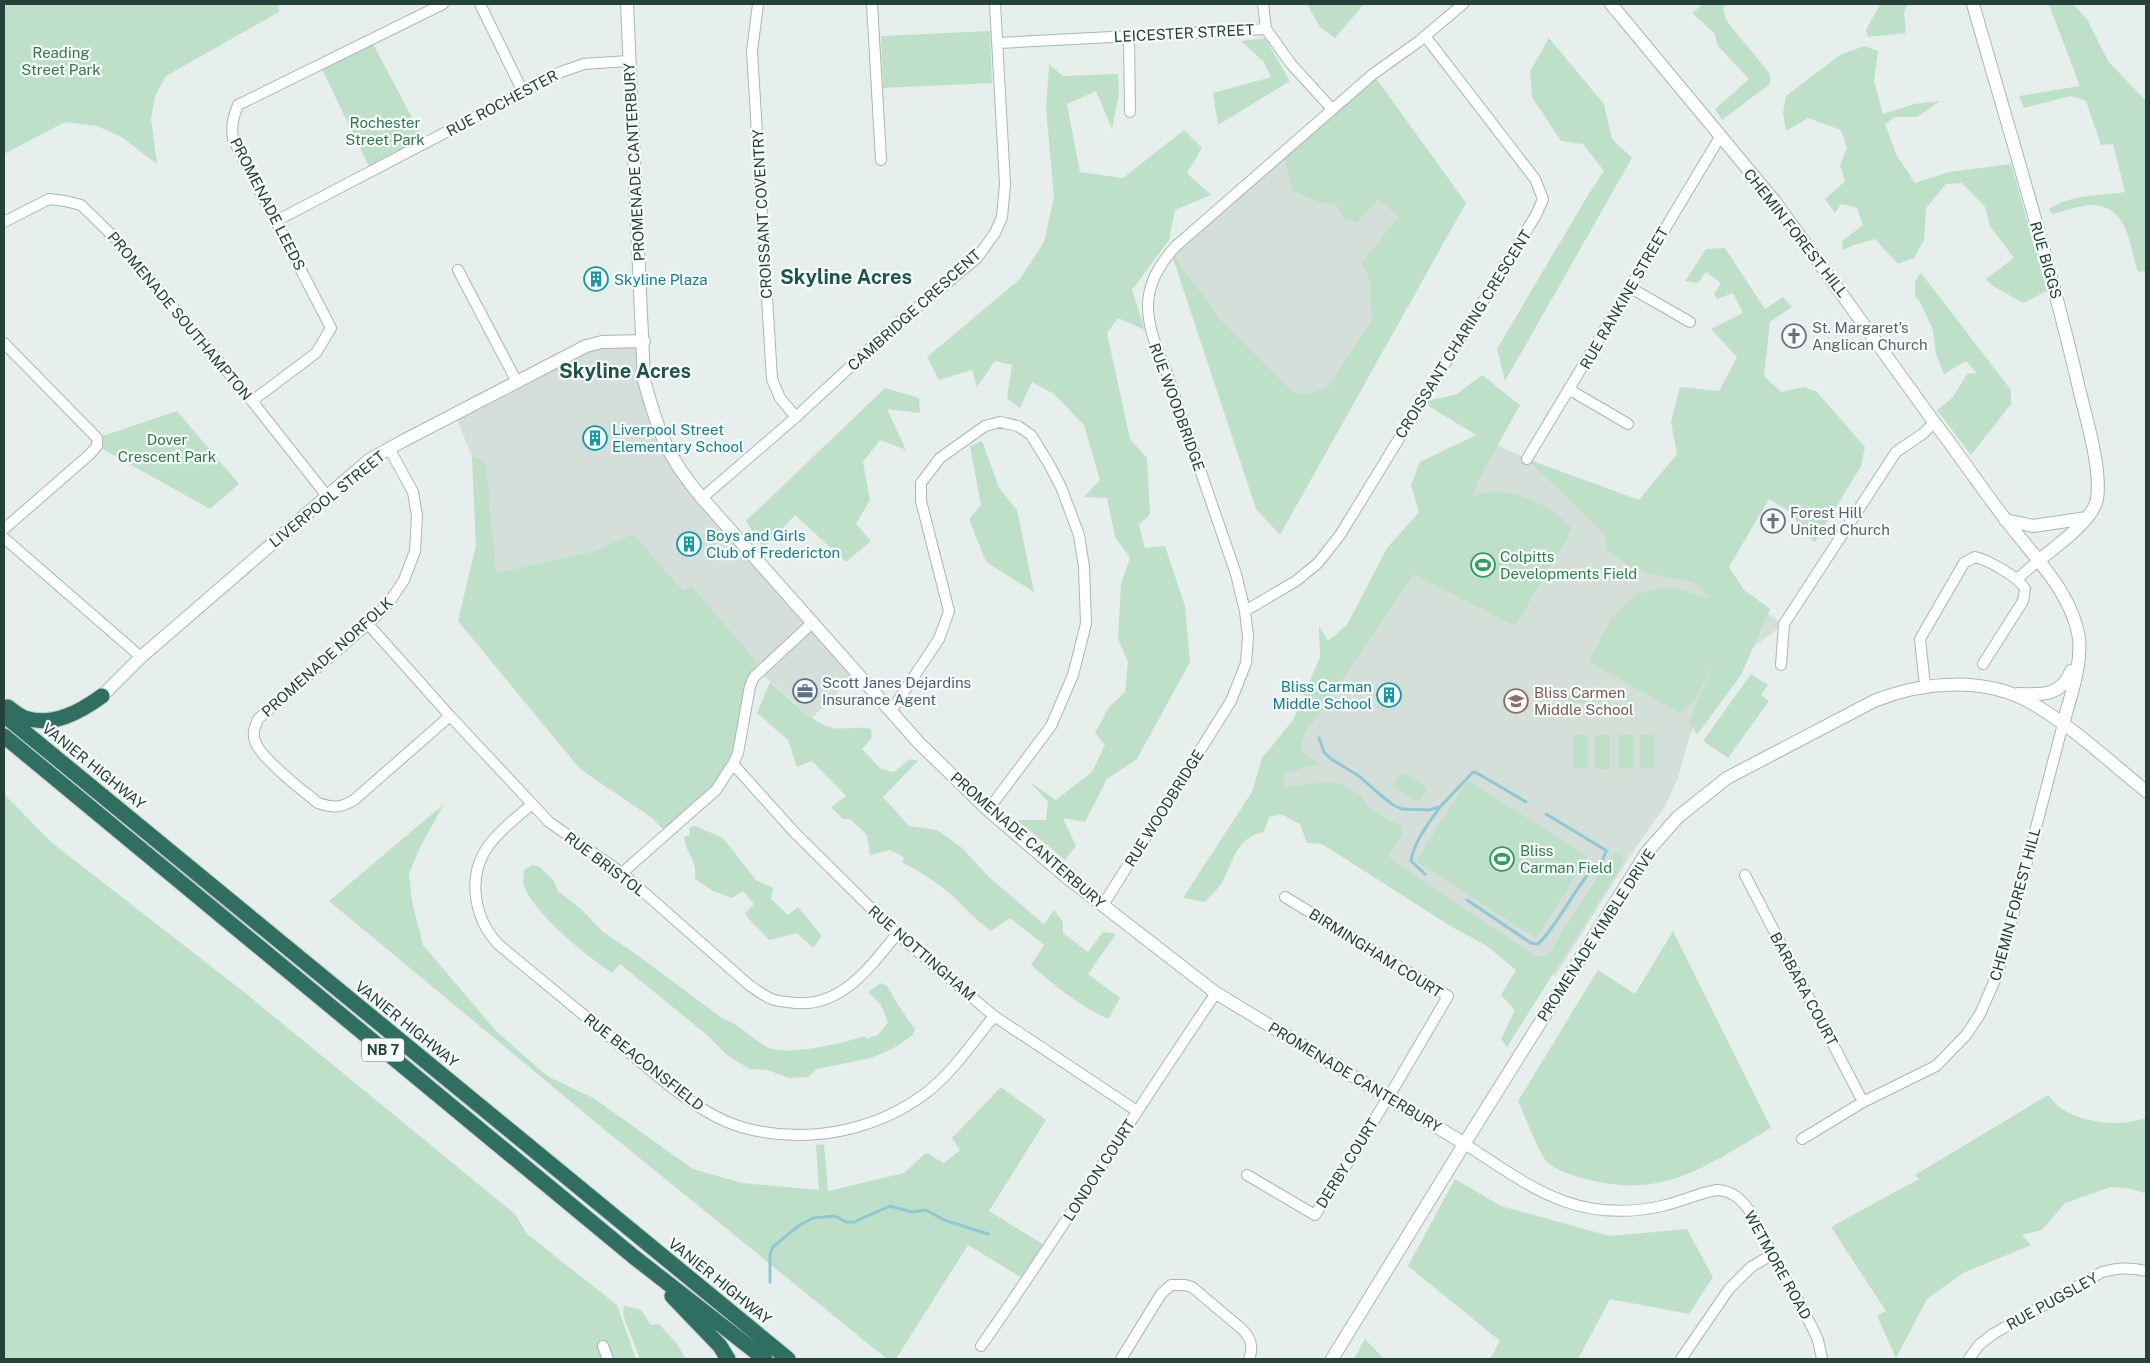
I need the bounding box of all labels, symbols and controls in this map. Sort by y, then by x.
street label: LEICESTER STREET [1113,21,1255,45]
park label: Reading Street Park [21,44,101,78]
street label: PROMENADE CANTERBURY [620,62,648,262]
street label: RUE ROCHESTER [443,66,561,140]
park label: Rochester Street Park [345,114,425,148]
street label: CROISSANT COVENTRY [749,129,775,299]
street label: PROMENADE LEEDS [227,135,309,273]
street label: CHEMIN FOREST HILL [1740,165,1852,301]
street label: RUE BIGGS [2027,219,2065,301]
street label: RUE RANKINE STREET [1576,224,1672,372]
street label: CROISSANT CHARING CRESCENT [1392,227,1535,441]
street label: PROMENADE SOUTHAMPTON [104,228,256,404]
street label: CAMBRIDGE CRESCENT [844,246,984,374]
district label: Skyline Acres [780,265,912,289]
building icon: Skyline Plaza [583,266,609,292]
place label: Skyline Plaza [614,271,708,288]
place label: St. Margaret's Anglican Church [1812,319,1928,353]
church icon: St. Margaret's Anglican Church [1781,323,1807,349]
street label: RUE WOODBRIDGE [1146,341,1208,473]
district label: Skyline Acres [559,359,691,383]
place label: Liverpool Street Elementary School [612,421,744,455]
building icon: Liverpool Street Elementary School [582,425,608,451]
park label: Dover Crescent Park [118,431,216,465]
street label: LIVERPOOL STREET [266,447,388,551]
place label: Forest Hill United Church [1790,504,1890,538]
church icon: Forest Hill United Church [1760,508,1786,534]
place label: Boys and Girls Club of Fredericton [706,527,840,561]
building icon: Boys and Girls Club of Fredericton [676,531,702,557]
place label: Colpitts Developments Field [1500,548,1637,582]
sports icon: Colpitts Developments Field [1470,552,1496,578]
street label: PROMENADE NORFOLK [258,594,396,720]
place label: Scott Janes Dejardins Insurance Agent [822,674,971,708]
office icon: Scott Janes Dejardins Insurance Agent [792,678,818,704]
place label: Bliss Carman Middle School [1273,678,1372,712]
building icon: Bliss Carman Middle School [1376,682,1402,708]
place label: Bliss Carmen Middle School [1534,684,1633,718]
school or university icon: Bliss Carmen Middle School [1503,688,1529,714]
street label: VANIER HIGHWAY [39,719,149,813]
street label: RUE WOODBRIDGE [1121,746,1207,870]
street label: PROMENADE CANTERBURY [947,768,1109,912]
street label: CHEMIN FOREST HILL [1986,825,2044,983]
street label: RUE BRISTOL [561,828,649,900]
place label: Bliss Carman Field [1520,842,1612,876]
sports icon: Bliss Carman Field [1489,846,1515,872]
street label: PROMENADE KIMBLE DRIVE [1534,846,1658,1024]
street label: RUE NOTTINGHAM [865,902,979,1004]
street label: BIRMINGHAM COURT [1306,905,1446,1001]
street label: BARBARA COURT [1767,929,1841,1049]
street label: VANIER HIGHWAY [352,977,462,1071]
street label: RUE BEACONSFIELD [581,1010,707,1114]
street label: PROMENADE CANTERBURY [1265,1019,1445,1135]
road number: NB 7 [362,1038,404,1062]
street label: DERBY COURT [1313,1115,1381,1211]
street label: LONDON COURT [1060,1116,1138,1224]
street label: WETMORE ROAD [1741,1208,1815,1322]
street label: VANIER HIGHWAY [665,1234,775,1328]
street label: RUE PUGSLEY [2003,1269,2101,1333]

